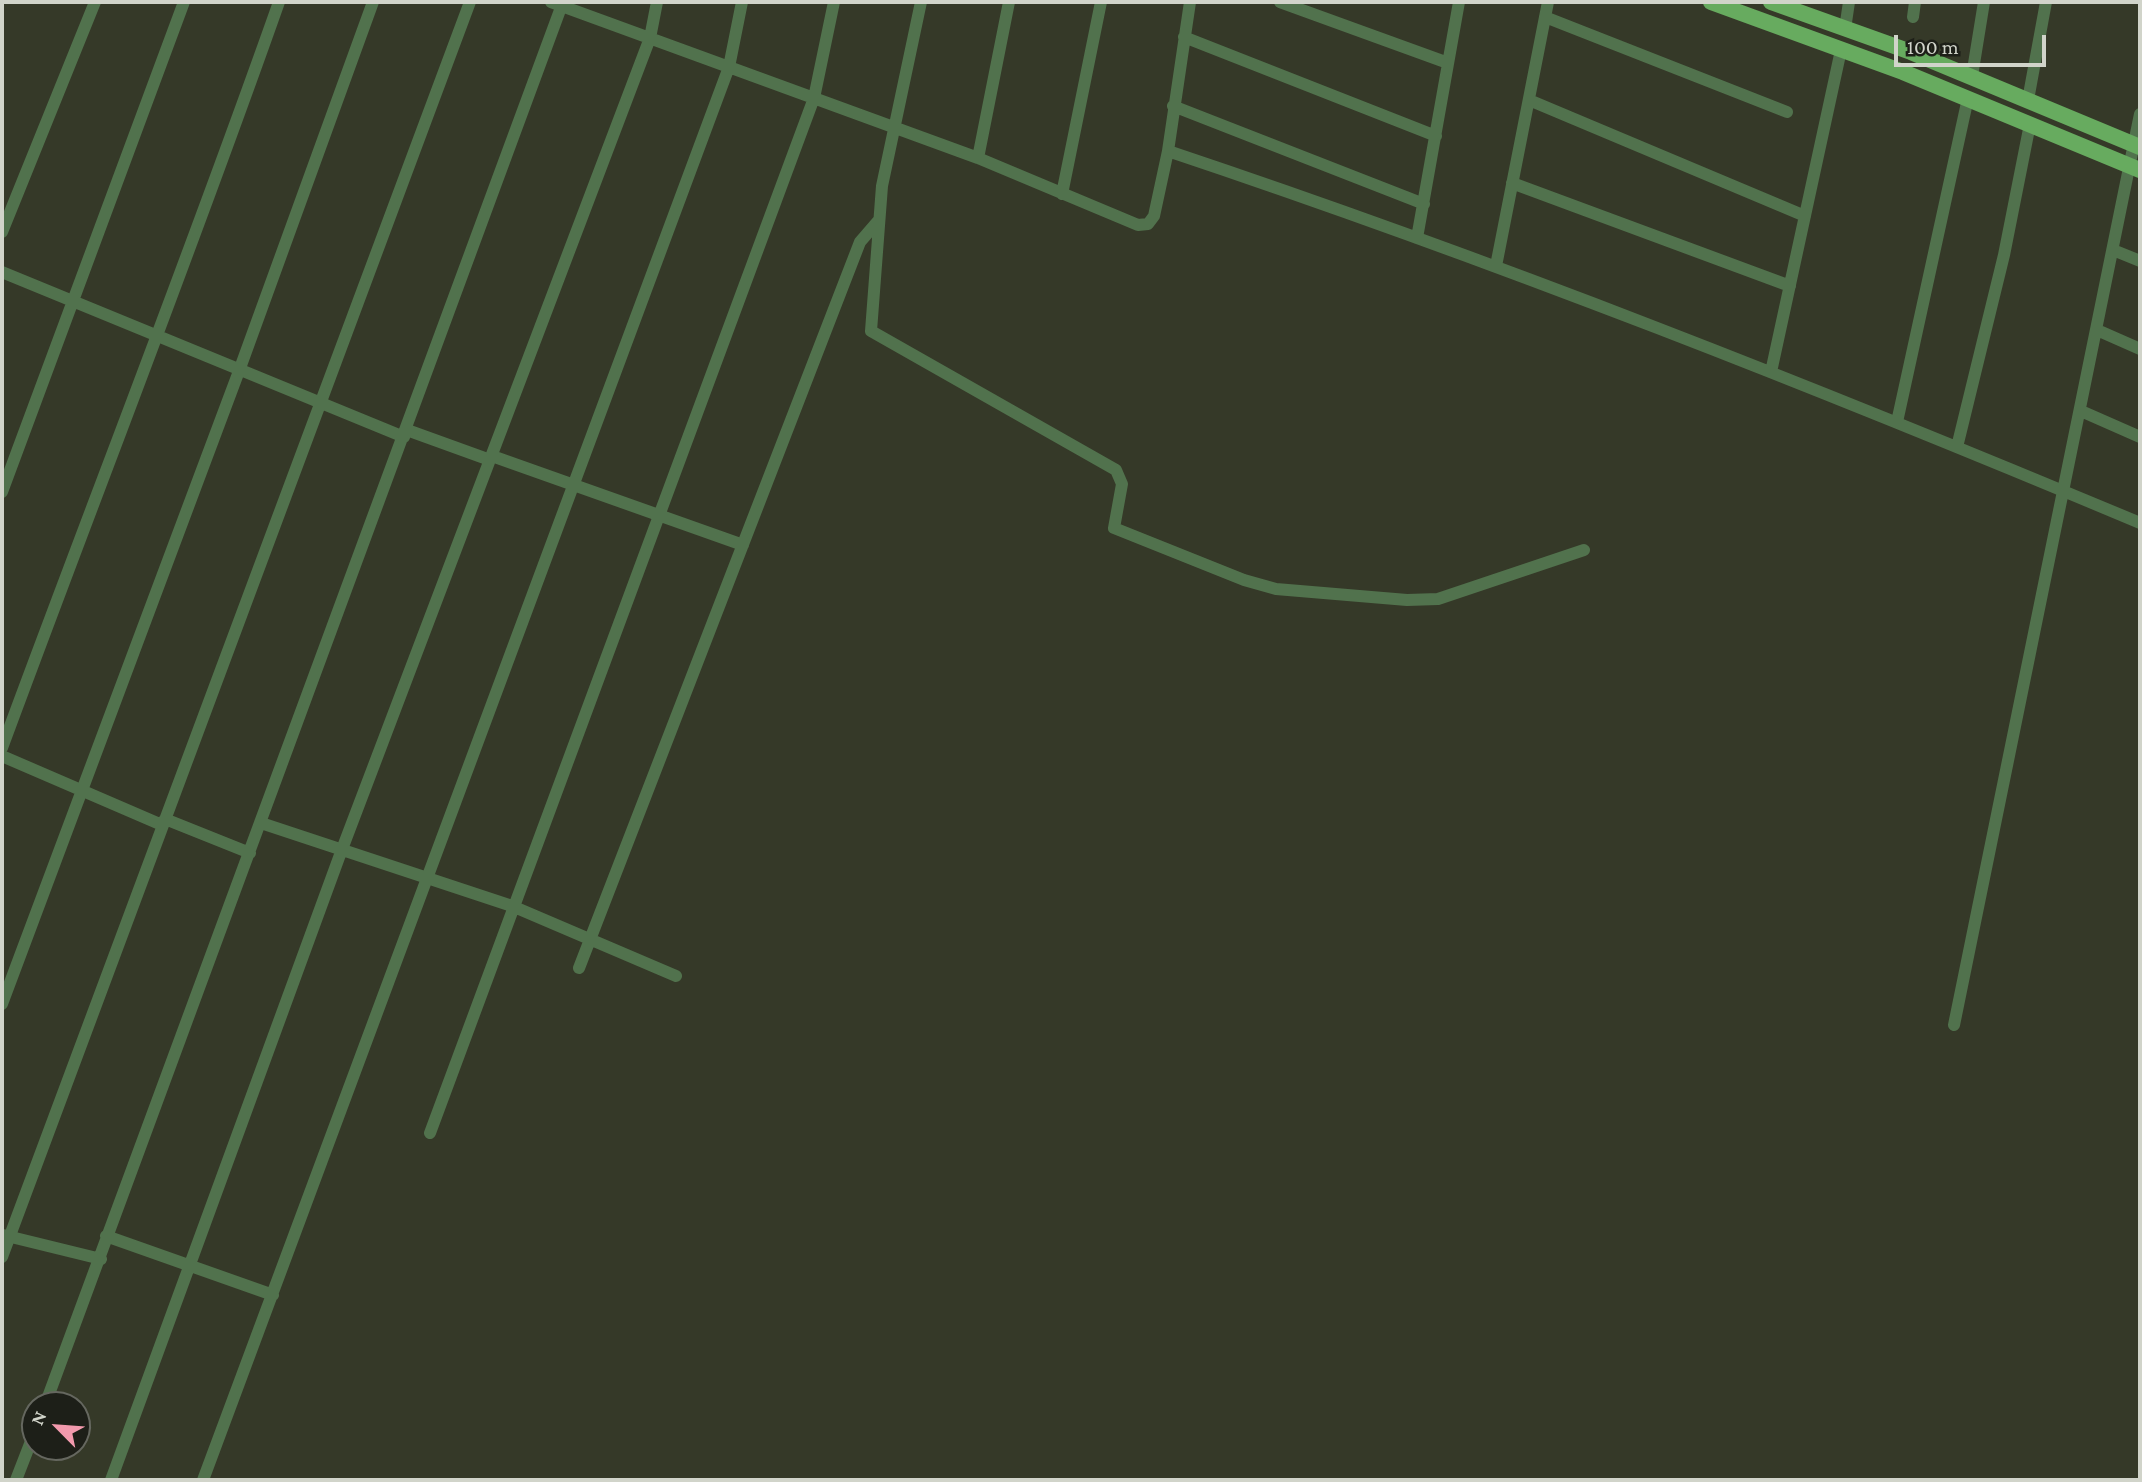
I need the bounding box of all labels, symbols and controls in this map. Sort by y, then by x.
scale bar [1897,21,2049,65]
text: 100 m [1907,35,1959,59]
north arrow [21,1391,91,1461]
text: N [26,1407,51,1428]

